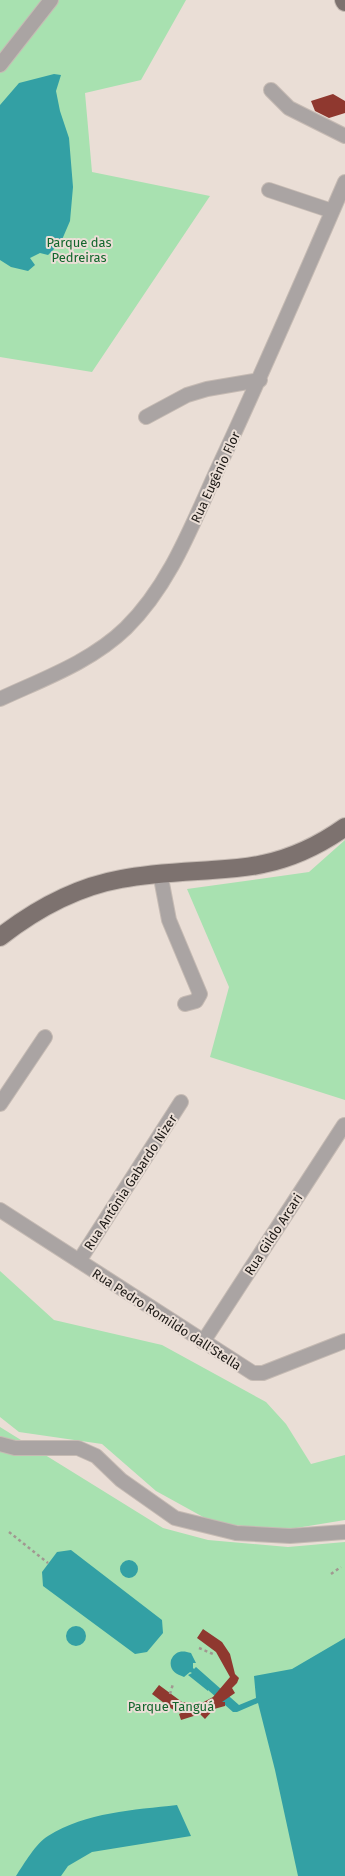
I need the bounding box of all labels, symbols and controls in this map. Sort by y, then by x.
park label: Parque das Pedreiras [46,235,112,265]
street label: Rua Eugênio Flor [188,429,243,525]
street label: Rua Antônia Gabardo Nizer [81,1112,180,1253]
street label: Rua Gildo Arcari [241,1191,305,1278]
street label: Rua Pedro Romildo dall'Stella [89,1266,244,1373]
park label: Parque Tanguá [128,1699,214,1714]

